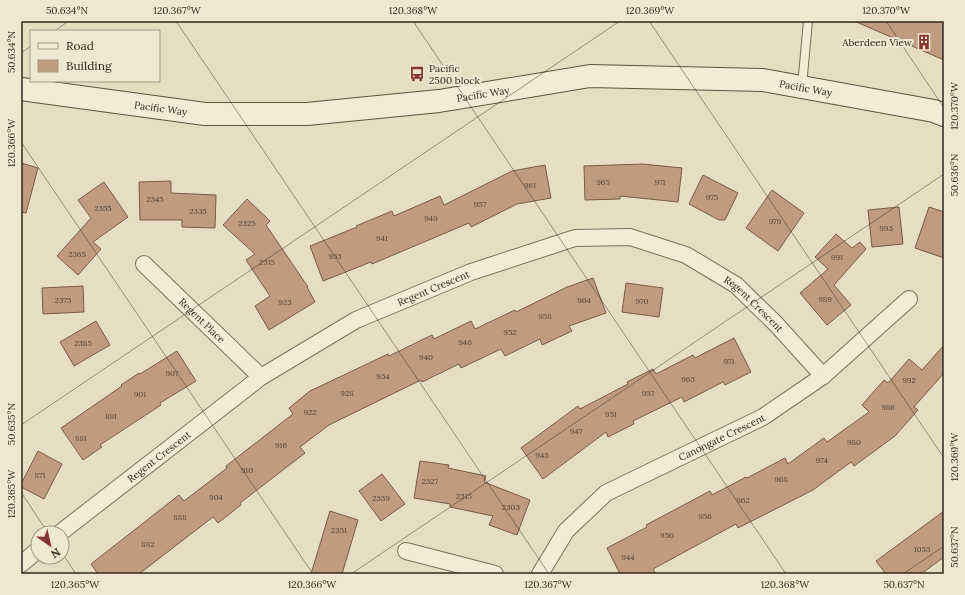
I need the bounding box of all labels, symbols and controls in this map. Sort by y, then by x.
text: 50.634°N [46,4,88,17]
text: 120.367°W [153,4,202,17]
text: 120.368°W [389,4,438,17]
text: 120.369°W [626,4,675,17]
text: 120.370°W [862,4,911,17]
legend [30,30,160,82]
text: 50.634°N [5,31,18,73]
building icon: Aberdeen View [915,33,933,51]
place label: Aberdeen View [841,36,912,49]
text: Road [66,38,94,53]
text: Building [66,58,112,73]
place label: Pacific 2500 block [429,62,481,87]
bus stop icon: Pacific 2500 block [408,65,426,83]
street label: Pacific Way [778,77,834,100]
text: 120.370°W [948,81,961,130]
street label: Pacific Way [456,83,511,105]
street label: Pacific Way [133,98,189,119]
text: 120.366°W [5,118,18,167]
text: 50.636°N [948,153,961,196]
house number: 965 [596,177,610,187]
house number: 971 [654,177,666,187]
house number: 961 [524,180,536,190]
house number: 975 [706,192,718,202]
house number: 2345 [146,194,164,204]
house number: 957 [474,199,487,209]
house number: 2355 [94,203,112,213]
house number: 2335 [189,206,207,216]
house number: 949 [424,213,438,223]
house number: 979 [769,216,782,226]
house number: 2325 [238,218,256,228]
house number: 993 [879,223,893,233]
house number: 941 [376,233,388,243]
house number: 2365 [68,249,86,259]
house number: 953 [328,251,342,261]
house number: 991 [831,252,843,262]
house number: 2315 [259,257,275,267]
street label: Regent Crescent [396,267,472,309]
street label: Regent Crescent [721,273,786,335]
house number: 989 [818,294,832,304]
house number: 2375 [55,295,71,305]
street label: Regent Place [176,295,228,346]
house number: 964 [577,295,591,305]
house number: 970 [635,296,649,306]
house number: 923 [278,297,292,307]
house number: 958 [538,311,552,321]
house number: 952 [503,327,517,337]
house number: 946 [458,337,472,347]
house number: 2385 [74,338,92,348]
house number: 940 [419,352,433,362]
house number: 971 [723,356,735,366]
house number: 907 [165,368,179,378]
house number: 934 [376,371,390,381]
house number: 963 [681,374,695,384]
house number: 992 [902,375,916,385]
house number: 928 [340,388,354,398]
house number: 957 [642,388,655,398]
house number: 901 [134,389,146,399]
text: 50.635°N [5,402,18,445]
house number: 986 [881,402,895,412]
house number: 922 [303,407,317,417]
house number: 951 [605,409,617,419]
house number: 891 [105,411,117,421]
street label: Canongate Crescent [677,411,767,464]
house number: 947 [570,426,583,436]
street label: Regent Crescent [125,428,194,485]
text: 120.369°W [948,432,961,481]
house number: 881 [75,433,87,443]
house number: 980 [847,437,861,447]
house number: 916 [275,440,287,450]
house number: 943 [535,450,549,460]
house number: 974 [816,455,829,465]
house number: 910 [241,465,253,475]
text: 120.365°W [5,469,18,518]
house number: 871 [34,470,46,480]
house number: 968 [774,474,788,484]
house number: 2327 [422,476,439,486]
house number: 2315 [456,491,472,501]
house number: 904 [209,492,224,502]
house number: 2339 [372,493,390,503]
house number: 962 [736,495,750,505]
house number: 2303 [502,502,521,512]
house number: 956 [698,511,712,521]
house number: 888 [173,512,187,522]
north arrow [30,525,70,565]
house number: 2351 [331,525,347,535]
text: 50.637°N [948,526,961,568]
house number: 950 [660,530,674,540]
house number: 882 [141,539,155,549]
house number: 1055 [914,544,930,554]
text: N [48,545,63,562]
house number: 944 [621,552,635,562]
text: 120.365°W [51,578,100,591]
text: 120.366°W [288,578,337,591]
text: 120.367°W [524,578,573,591]
text: 120.368°W [761,578,810,591]
text: 50.637°N [883,578,925,591]

